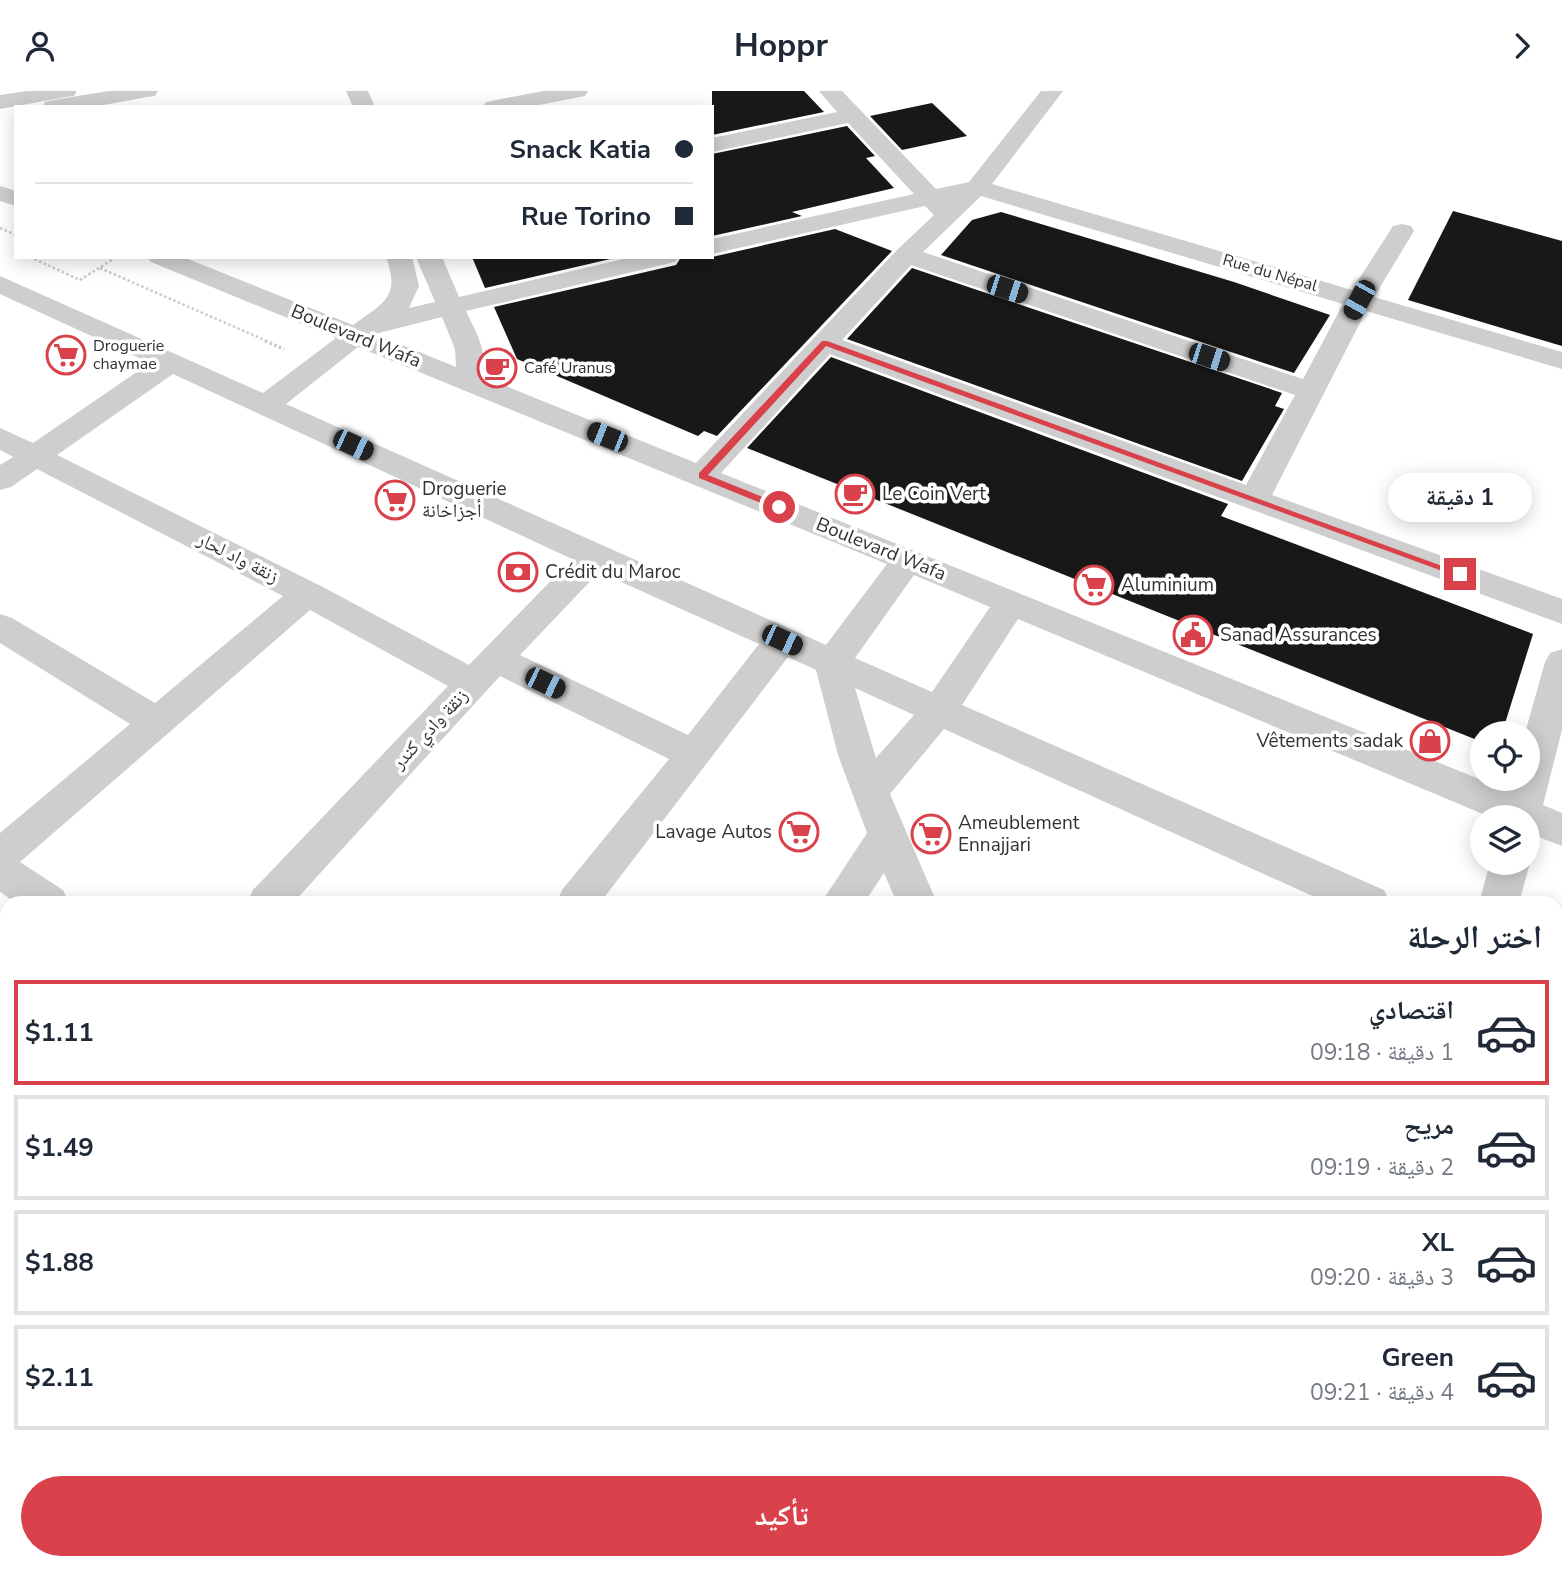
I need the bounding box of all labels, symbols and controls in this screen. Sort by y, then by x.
text: Hoppr [734,24,828,67]
icon: person [21,27,59,65]
icon: forward [1503,27,1541,65]
text: Snack Katia [510,132,651,167]
text: Rue Torino [521,199,651,234]
street label: Rue du Népal [1220,249,1320,297]
car [984,273,1031,305]
car [1340,277,1379,323]
street label: Boulevard Wafa [287,298,425,374]
supermarket icon: Droguerie chaymae [45,334,87,376]
place label: Droguerie chaymae [93,335,164,375]
car [1186,341,1233,373]
cafe icon: Café Uranus [476,347,518,389]
place label: Café Uranus [524,357,612,379]
car [584,419,631,455]
car [330,427,377,463]
cafe icon: Le Coin Vert [834,473,876,515]
callout: 1 دقيقة [1388,473,1532,521]
place label: Droguerie أجزاخانة [422,476,507,524]
supermarket icon: Droguerie أجزاخانة [374,479,416,521]
place label: Le Coin Vert [882,481,986,507]
text: 1 دقيقة [1426,482,1494,513]
route start [763,491,795,523]
street label: Boulevard Wafa [812,511,950,587]
street label: زنقة واد لحار [192,526,283,590]
bank icon: Crédit du Maroc [497,551,539,593]
route end [1444,558,1476,590]
place label: Crédit du Maroc [545,559,681,585]
supermarket icon: Aluminium [1073,564,1115,606]
place label: Aluminium [1121,572,1214,598]
public building icon: Sanad Assurances [1172,614,1214,656]
car [759,622,806,658]
place label: Sanad Assurances [1220,622,1377,648]
car [522,664,569,702]
street label: زنقة وادي كندر [385,683,475,777]
shop icon: Vêtements sadak [1409,720,1451,762]
map controls [1470,721,1540,875]
button: locate [1470,721,1540,791]
place label: Vêtements sadak [1256,728,1403,754]
button: layers [1470,805,1540,875]
place label: Ameublement Ennajjari [958,810,1080,858]
supermarket icon: Lavage Autos [778,811,820,853]
supermarket icon: Ameublement Ennajjari [910,813,952,855]
place label: Lavage Autos [655,819,772,845]
text: اختر الرحلة [1407,916,1542,959]
text: اقتصادي [1369,993,1454,1028]
icon: car [1475,1001,1538,1064]
text: $1.11 [25,1015,94,1050]
text: 1 دقيقة · 09:18 [1310,1037,1454,1068]
text: مريح [1404,1108,1454,1143]
icon: car [1475,1116,1538,1179]
text: $1.49 [25,1130,94,1165]
text: 2 دقيقة · 09:19 [1310,1152,1454,1183]
text: XL [1422,1225,1454,1260]
icon: car [1475,1231,1538,1294]
text: $1.88 [25,1245,94,1280]
text: 3 دقيقة · 09:20 [1310,1262,1454,1293]
text: Green [1381,1340,1454,1375]
icon: car [1475,1346,1538,1409]
text: $2.11 [25,1360,94,1395]
text: 4 دقيقة · 09:21 [1310,1377,1454,1408]
button: تأكيد [21,1476,1542,1556]

